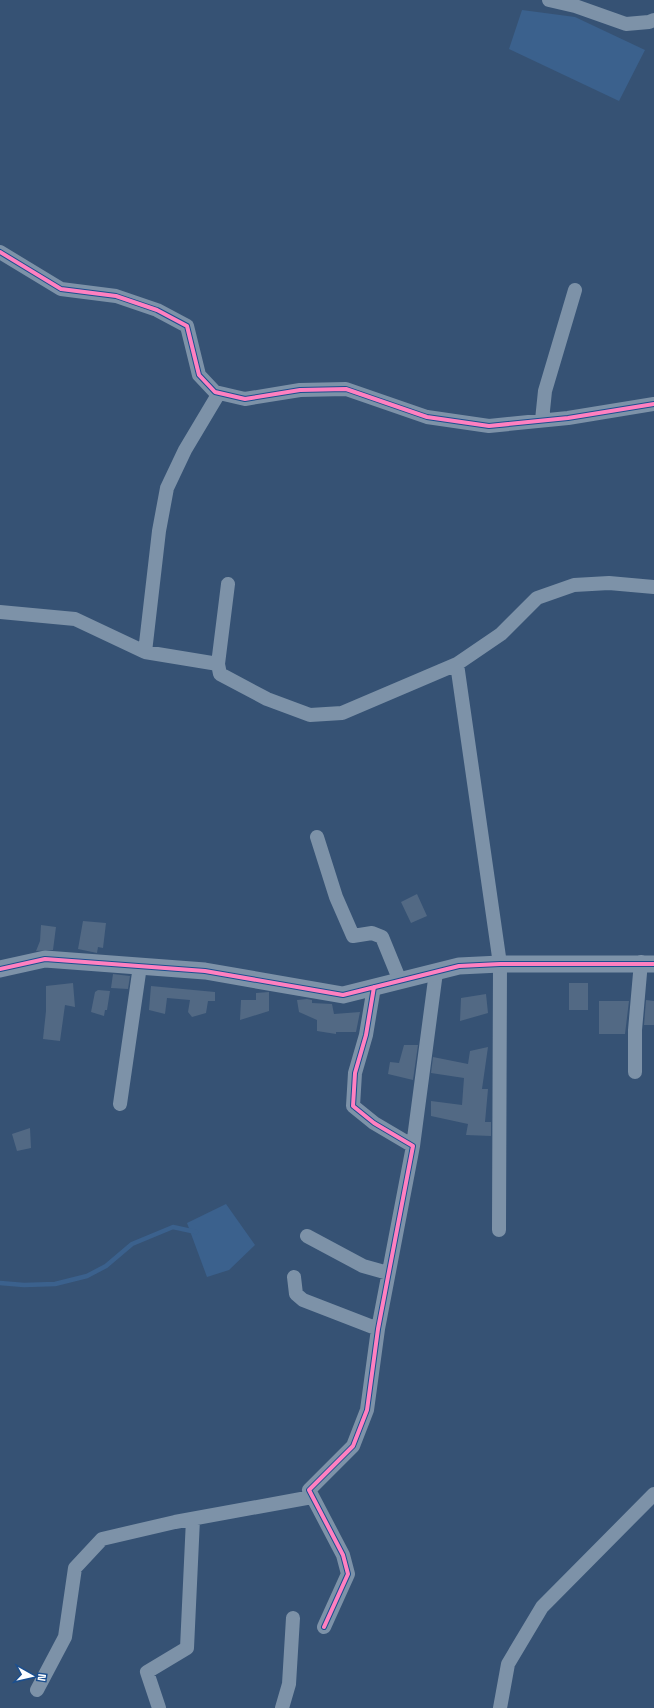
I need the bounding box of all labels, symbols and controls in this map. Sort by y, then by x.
north arrow [12,1656,52,1696]
text: N [34,1673,49,1682]

